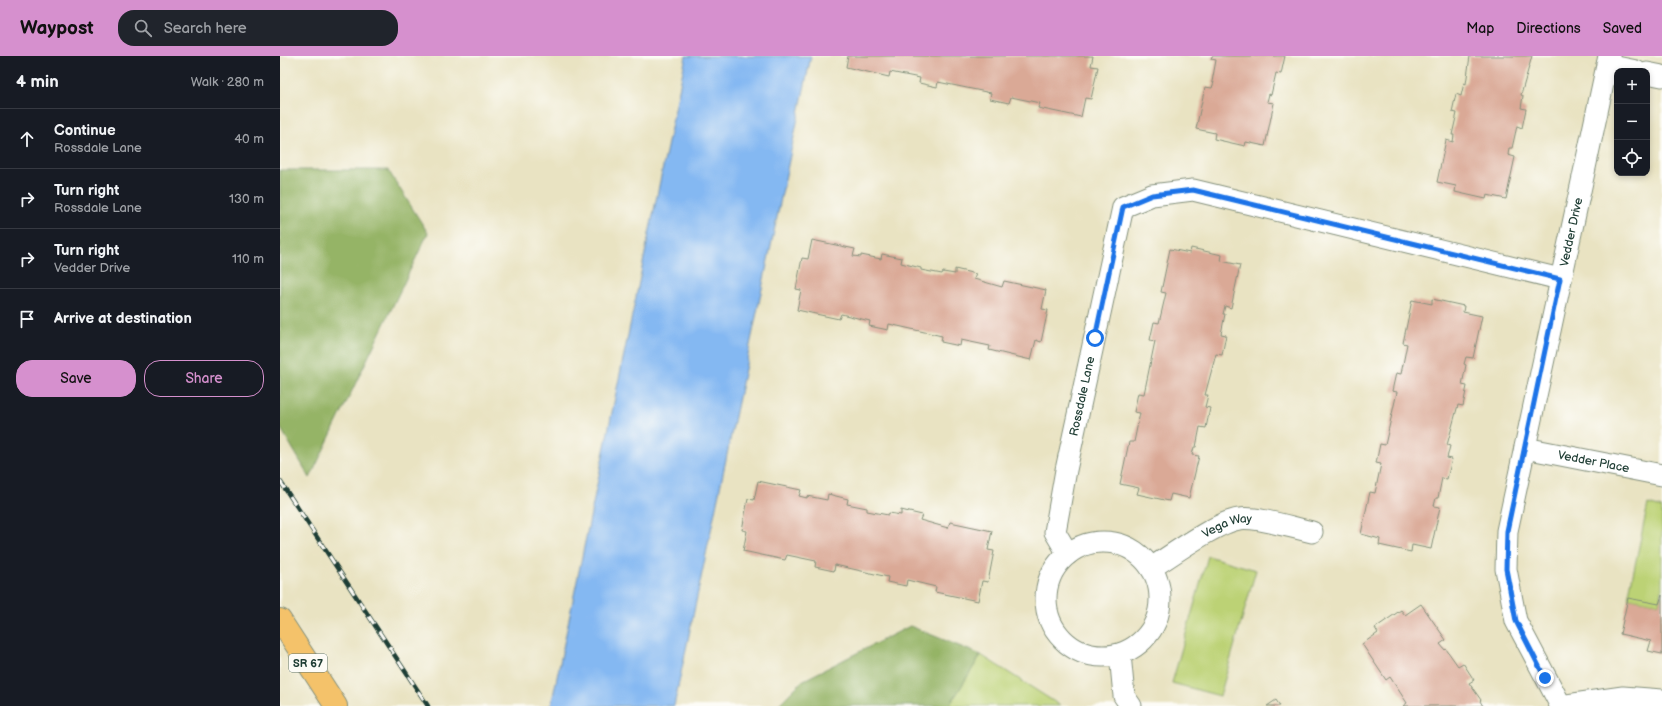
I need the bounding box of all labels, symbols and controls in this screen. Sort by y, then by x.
search box [118,10,398,46]
text: Waypost [20,17,94,40]
icon: search [132,17,154,39]
text: Search here [164,19,247,38]
text: Map [1466,20,1494,37]
text: Directions [1516,20,1581,37]
text: Saved [1603,20,1642,37]
map controls [1614,68,1650,176]
button: + [1614,68,1650,104]
text: 4 min [16,72,59,92]
text: Walk · 280 m [191,74,264,90]
button: − [1614,104,1650,140]
text: Continue [54,121,116,140]
icon: ahead [16,128,38,150]
text: 40 m [234,131,264,147]
text: Rossdale Lane [54,140,142,156]
button: locate [1614,140,1650,176]
text: Turn right [54,181,119,200]
icon: right [16,188,38,210]
text: 130 m [229,191,264,207]
street label: Vedder Drive [1557,196,1586,268]
text: Rossdale Lane [54,200,142,216]
text: Turn right [54,241,119,260]
icon: right [16,248,38,270]
text: 110 m [232,251,264,267]
text: Vedder Drive [54,260,130,276]
icon: arrive [16,308,38,330]
text: Arrive at destination [54,309,192,328]
route start [1086,329,1104,347]
street label: Rossdale Lane [1067,355,1098,438]
button: Save [16,360,136,397]
button: Share [144,360,264,397]
street label: Vedder Place [1557,448,1631,476]
street label: Vega Way [1199,511,1253,542]
road number: SR 67 [289,654,327,672]
route end [1536,669,1554,687]

